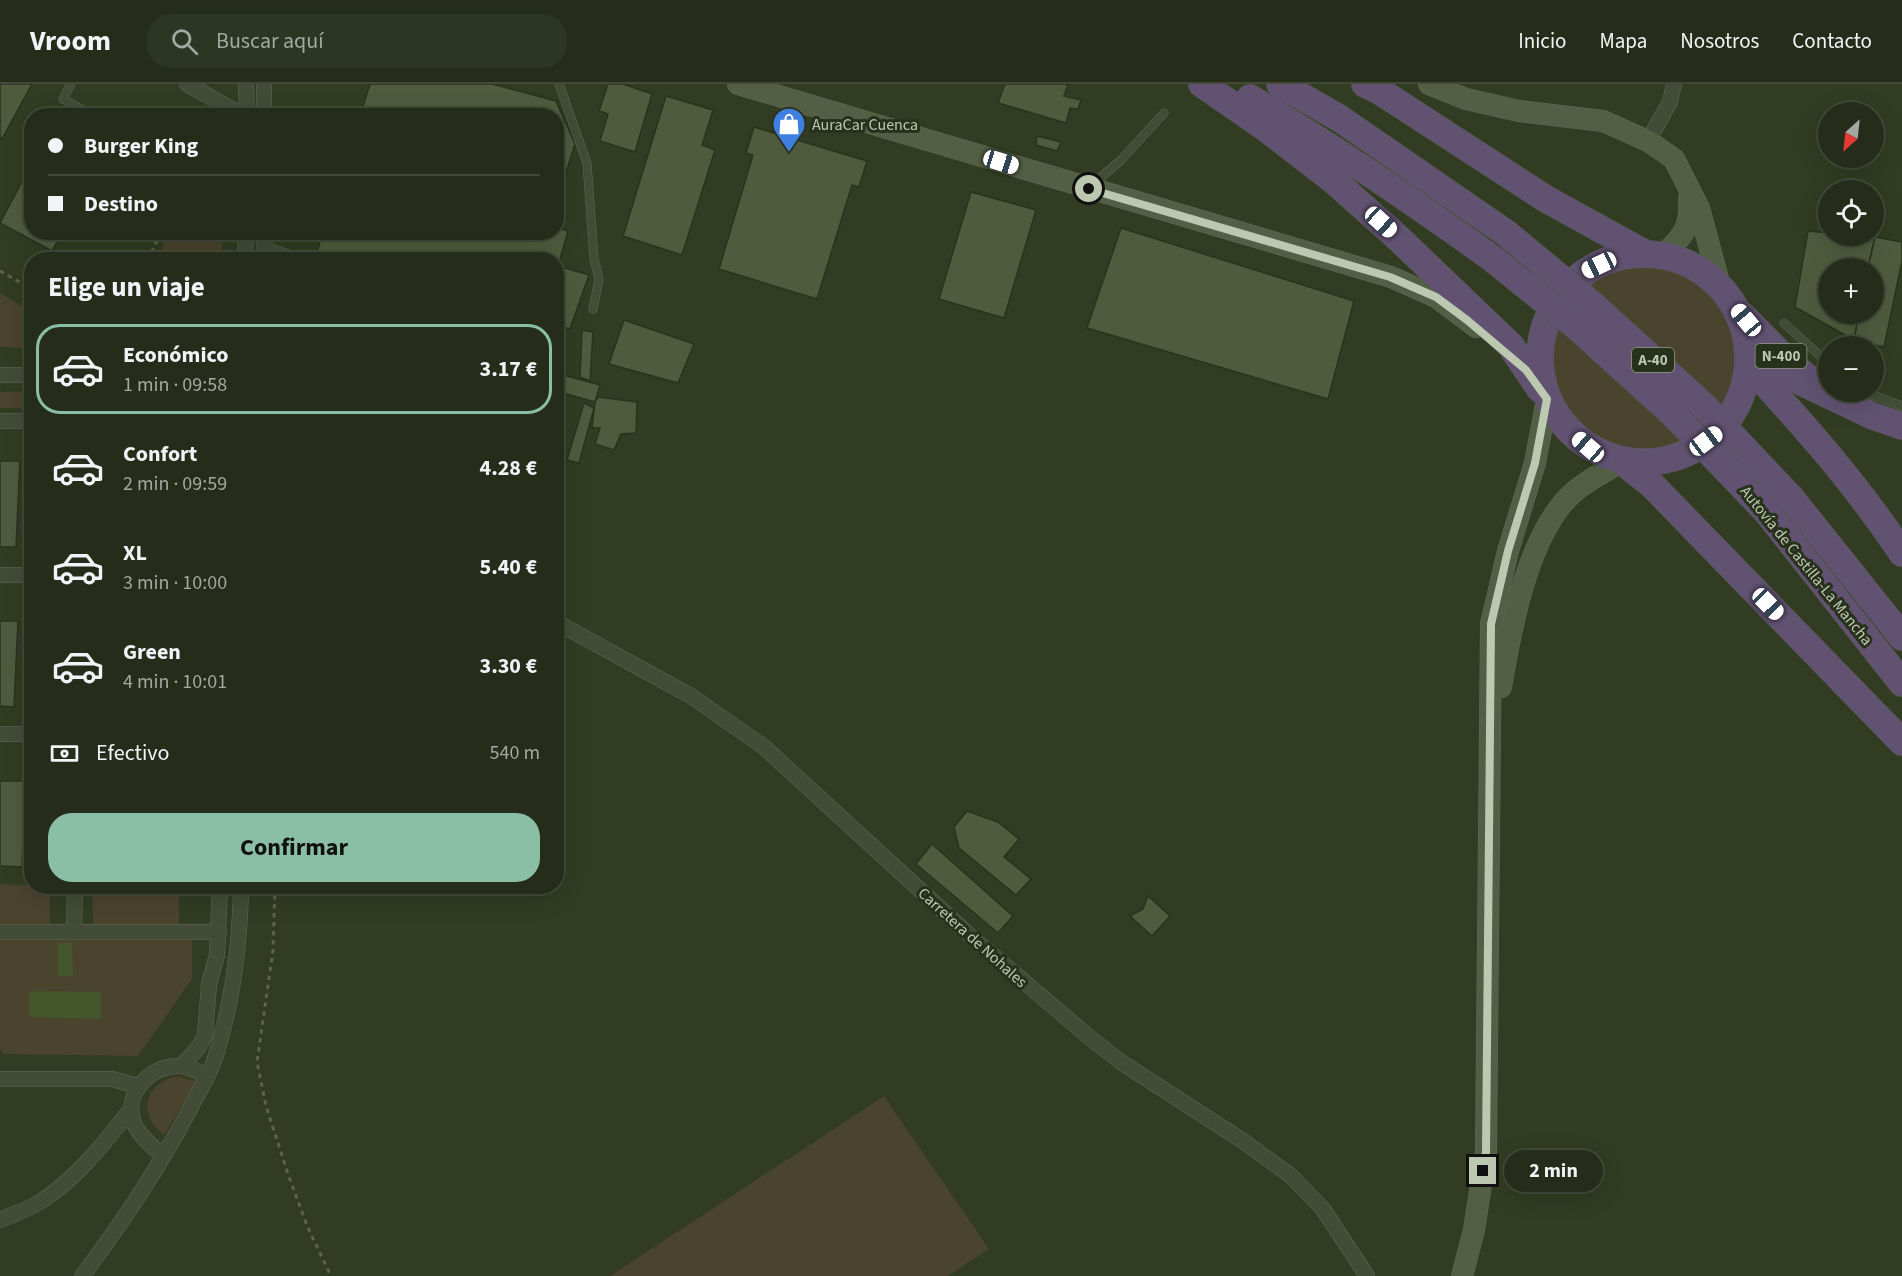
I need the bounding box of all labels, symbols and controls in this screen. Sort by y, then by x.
search box [147,14,567,68]
text: Vroom [30,21,111,61]
icon: search [168,25,201,58]
text: Buscar aquí [216,25,324,57]
text: Inicio [1518,26,1566,56]
text: Mapa [1599,26,1647,56]
text: Nosotros [1680,26,1759,56]
text: Contacto [1792,26,1872,56]
north arrow [1818,102,1884,168]
map controls [1818,102,1884,402]
shop icon: AuraCar Cuenca [771,106,807,153]
place label: AuraCar Cuenca [812,114,918,136]
text: Burger King [84,130,198,162]
car [981,148,1021,176]
route start [1075,175,1102,202]
button: locate [1818,180,1884,246]
text: Destino [84,188,158,220]
car [1362,203,1400,241]
car [1579,249,1619,281]
button: + [1818,258,1884,324]
text: Elige un viaje [48,268,205,307]
car [1728,300,1764,340]
button: − [1818,336,1884,402]
text: Económico [123,339,228,371]
icon: car [51,342,105,396]
road number: N-400 [1756,344,1806,368]
road number: A-40 [1632,348,1674,372]
text: 3.17 € [480,353,537,385]
text: 1 min · 09:58 [123,371,227,399]
car [1686,423,1726,459]
car [1569,428,1607,466]
text: Confort [123,438,197,470]
icon: car [51,441,105,495]
text: 4.28 € [480,452,537,484]
text: 2 min · 09:59 [123,470,227,498]
street label: Autovía de Castilla-La Mancha [1735,481,1878,650]
text: XL [123,537,147,569]
icon: car [51,540,105,594]
text: 5.40 € [480,551,537,583]
text: 3 min · 10:00 [123,569,227,597]
car [1749,585,1787,623]
text: Green [123,636,181,668]
icon: car [51,639,105,693]
text: 3.30 € [480,650,537,682]
text: 4 min · 10:01 [123,668,227,696]
icon: cash [48,737,81,770]
text: Efectivo [96,737,170,769]
text: 540 m [490,739,540,767]
button: Confirmar [48,813,540,882]
street label: Carretera de Nohales [913,883,1032,993]
callout: 2 min [1504,1150,1603,1192]
route end [1469,1157,1496,1184]
text: 2 min [1529,1157,1578,1185]

